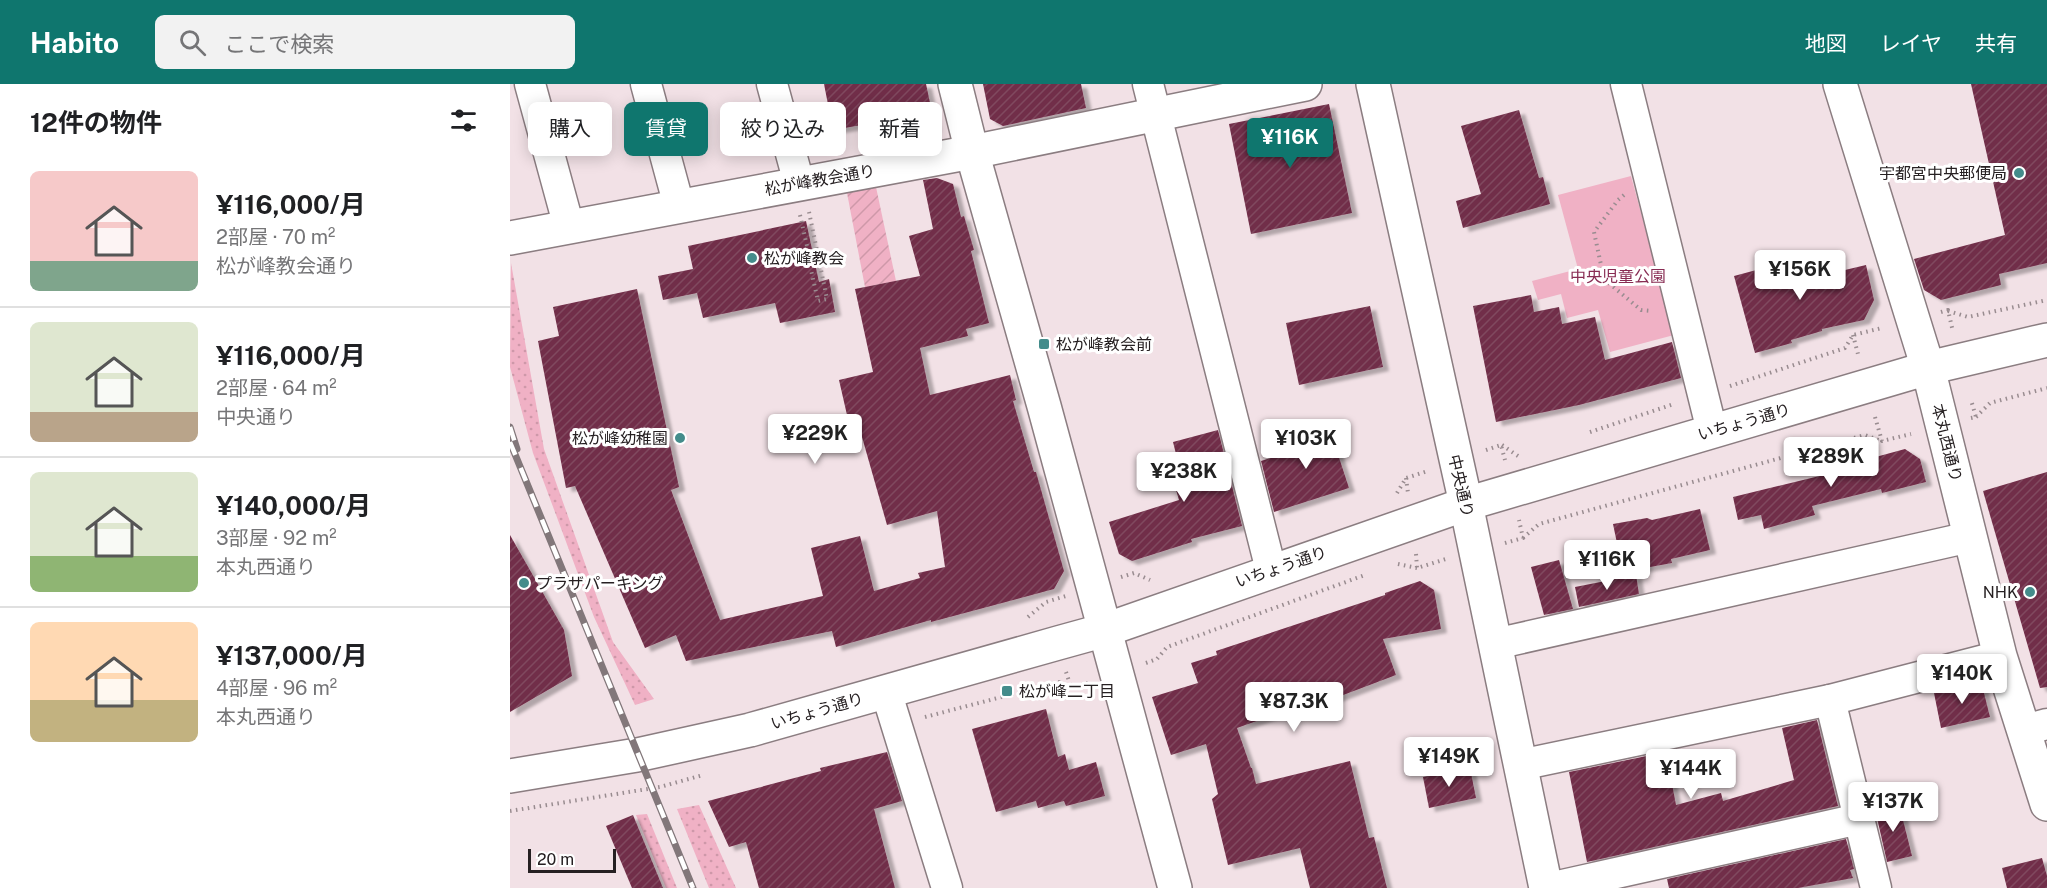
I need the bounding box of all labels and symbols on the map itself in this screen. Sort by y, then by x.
pin: ¥116K [1248,118,1332,169]
street label: 松が峰教会通り [763,161,877,199]
place label: 宇都宮中央郵便局 [1879,164,2007,183]
marker: 宇都宮中央郵便局 [2012,166,2026,180]
place label: 松が峰教会 [764,249,844,268]
pin: ¥156K [1758,250,1842,301]
marker: 松が峰教会 [745,251,759,265]
park label: 中央児童公園 [1570,267,1666,286]
place label: 松が峰教会前 [1056,335,1152,354]
marker: 松が峰教会前 [1037,337,1051,351]
street label: いちょう通り [1695,400,1793,444]
street label: 本丸西通り [1928,402,1966,484]
pin: ¥229K [773,414,857,465]
pin: ¥103K [1264,419,1348,470]
place label: 松が峰幼稚園 [572,429,668,448]
marker: 松が峰幼稚園 [673,431,687,445]
pin: ¥289K [1789,437,1873,488]
pin: ¥238K [1142,452,1226,503]
street label: 中央通り [1445,453,1477,519]
pin: ¥116K [1565,540,1649,591]
street label: いちょう通り [1233,542,1329,592]
place label: プラザパーキング [536,574,664,593]
marker: プラザパーキング [517,576,531,590]
place label: NHK [1983,583,2018,602]
marker: NHK [2023,585,2037,599]
pin: ¥140K [1920,654,2004,705]
place label: 松が峰二丁目 [1019,682,1115,701]
pin: ¥87.3K [1245,682,1343,733]
marker: 松が峰二丁目 [1000,684,1014,698]
street label: いちょう通り [768,689,866,733]
pin: ¥149K [1407,737,1491,788]
pin: ¥144K [1649,749,1733,800]
pin: ¥137K [1851,782,1935,833]
scale bar [528,846,616,874]

